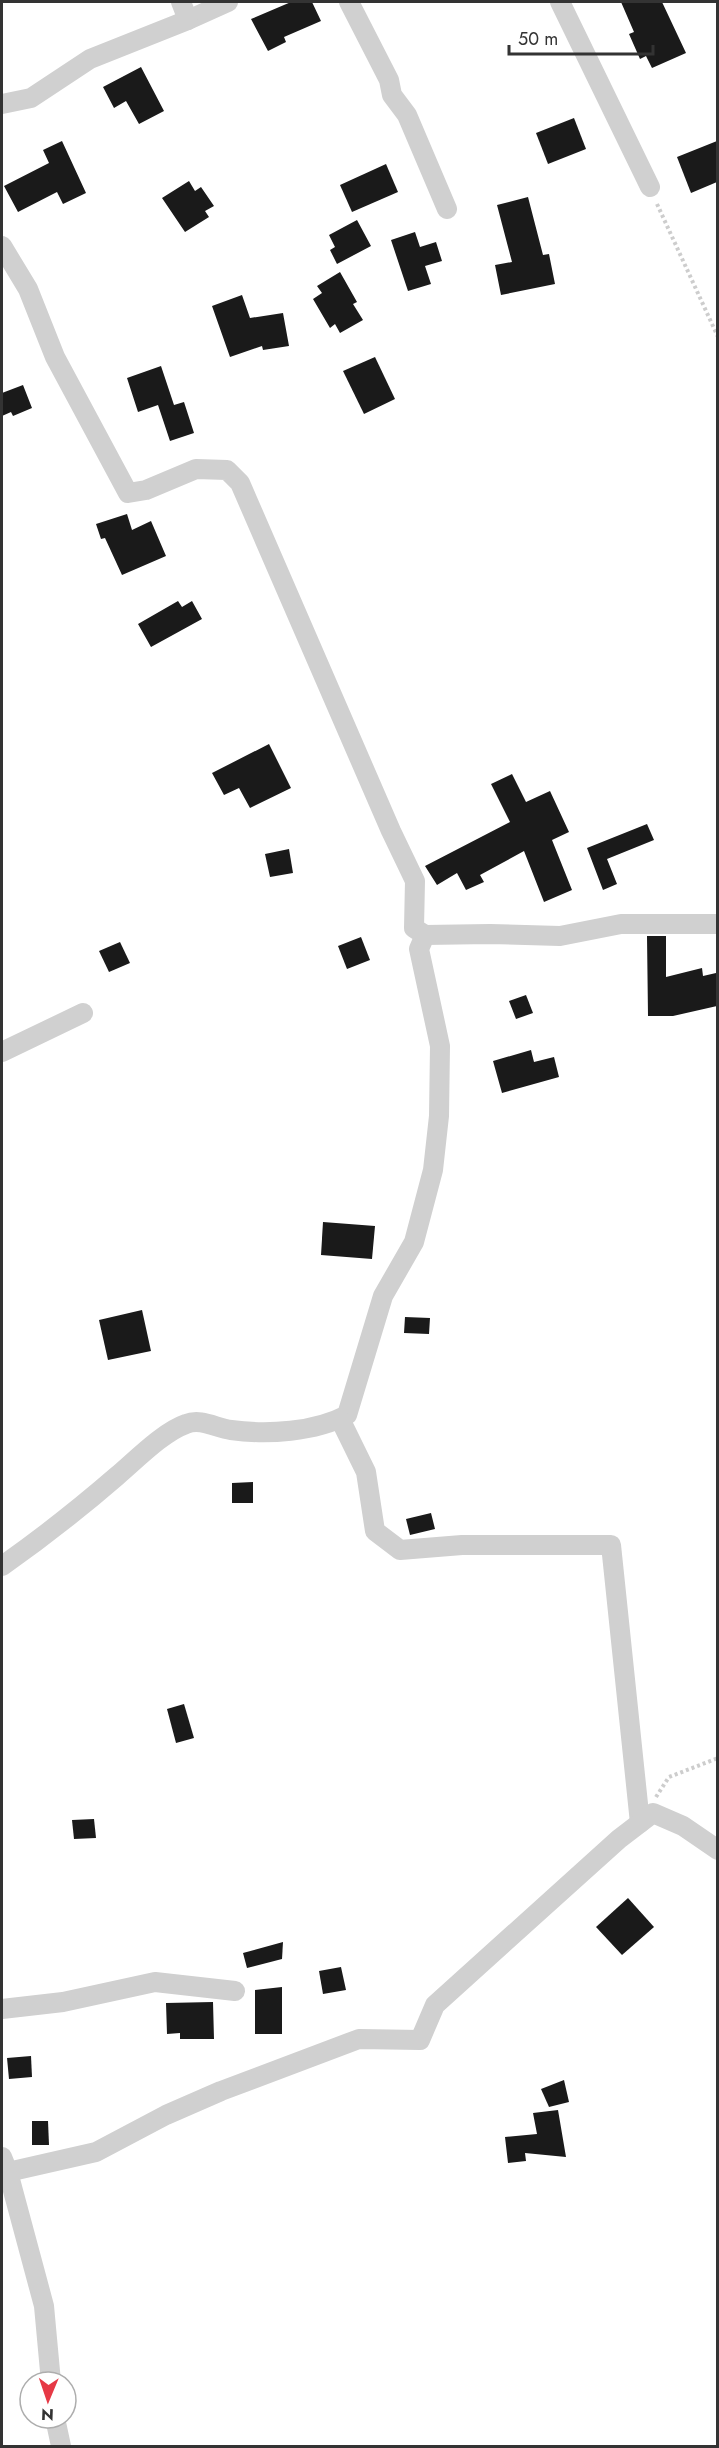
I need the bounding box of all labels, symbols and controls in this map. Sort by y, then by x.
scale bar [509,18,653,56]
text: 50 m [518,26,558,52]
north arrow [18,2370,78,2430]
text: N [41,2403,54,2426]

